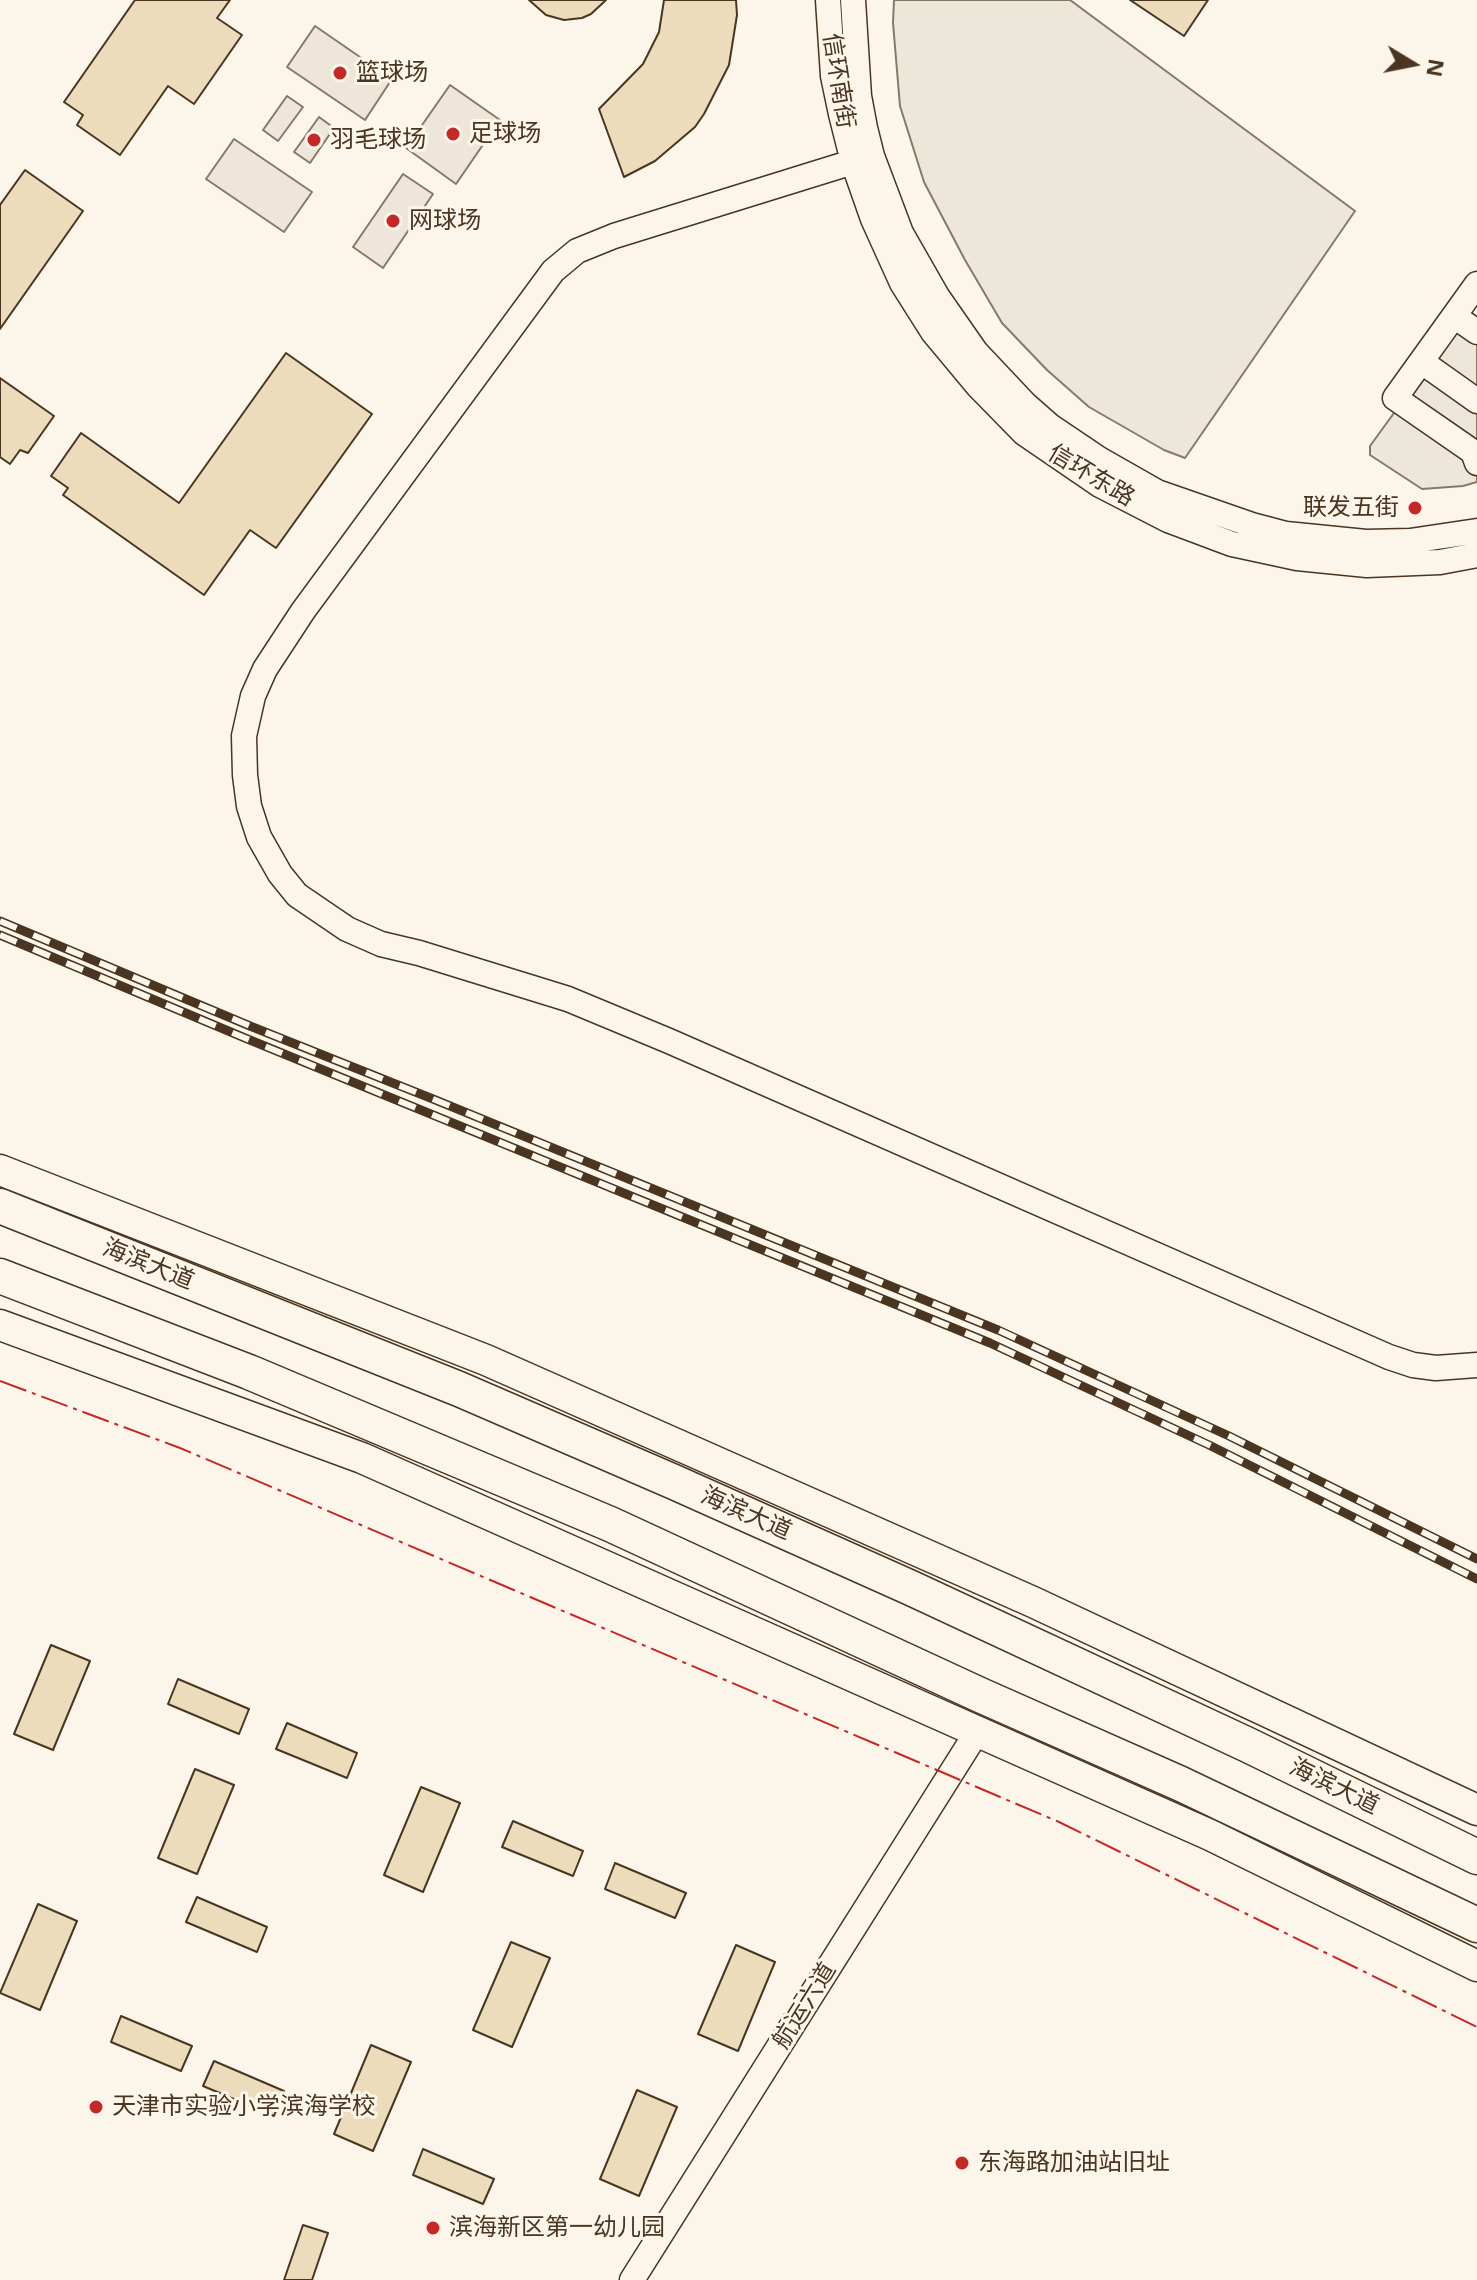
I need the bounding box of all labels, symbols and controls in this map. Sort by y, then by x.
north arrow [1373,24,1453,104]
street label: 信环南街 [816,31,860,131]
text: N [1420,57,1453,80]
place label: 篮球场 [356,59,428,87]
marker: 篮球场 [331,64,349,82]
place label: 足球场 [469,120,541,148]
marker: 足球场 [444,125,462,143]
place label: 羽毛球场 [330,126,426,154]
marker: 羽毛球场 [305,131,323,149]
place label: 网球场 [409,207,481,235]
marker: 网球场 [384,212,402,230]
street label: 信环东路 [1042,439,1140,513]
place label: 联发五街 [1303,494,1399,522]
marker: 联发五街 [1406,499,1424,517]
street label: 海滨大道 [98,1234,198,1296]
street label: 海滨大道 [696,1481,796,1547]
street label: 海滨大道 [1285,1753,1383,1821]
street label: 航运六道 [767,1958,843,2054]
place label: 天津市实验小学滨海学校 [112,2093,376,2121]
marker: 天津市实验小学滨海学校 [87,2098,105,2116]
place label: 东海路加油站旧址 [978,2149,1170,2177]
marker: 东海路加油站旧址 [953,2154,971,2172]
place label: 滨海新区第一幼儿园 [449,2214,665,2242]
marker: 滨海新区第一幼儿园 [424,2219,442,2237]

